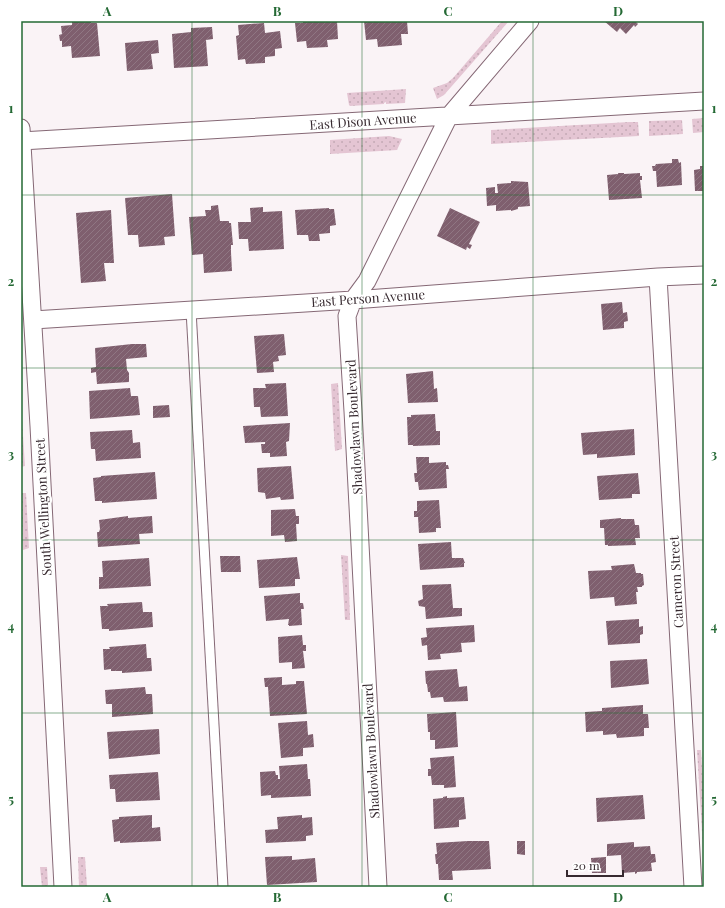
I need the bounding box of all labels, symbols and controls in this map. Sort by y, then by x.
text: A [102,2,112,19]
text: B [273,2,282,19]
text: C [443,2,453,19]
text: D [613,2,623,19]
text: 1 [9,99,14,116]
text: 1 [712,99,717,116]
street label: East Dison Avenue [309,108,418,133]
text: 2 [8,272,15,289]
text: 2 [711,272,718,289]
street label: East Person Avenue [310,285,426,310]
street label: Shadowlawn Boulevard [341,359,366,495]
street label: South Wellington Street [30,438,55,576]
text: 3 [8,445,14,462]
text: 3 [711,445,717,462]
street label: Cameron Street [665,535,686,628]
text: 4 [8,617,15,634]
text: 4 [711,617,718,634]
street label: Shadowlawn Boulevard [358,683,383,819]
text: 5 [8,790,14,807]
text: 5 [711,790,717,807]
scale bar [567,852,623,878]
text: 20 m [573,857,600,873]
text: A [102,888,112,905]
text: B [273,888,282,905]
text: C [443,888,453,905]
text: D [613,888,623,905]

